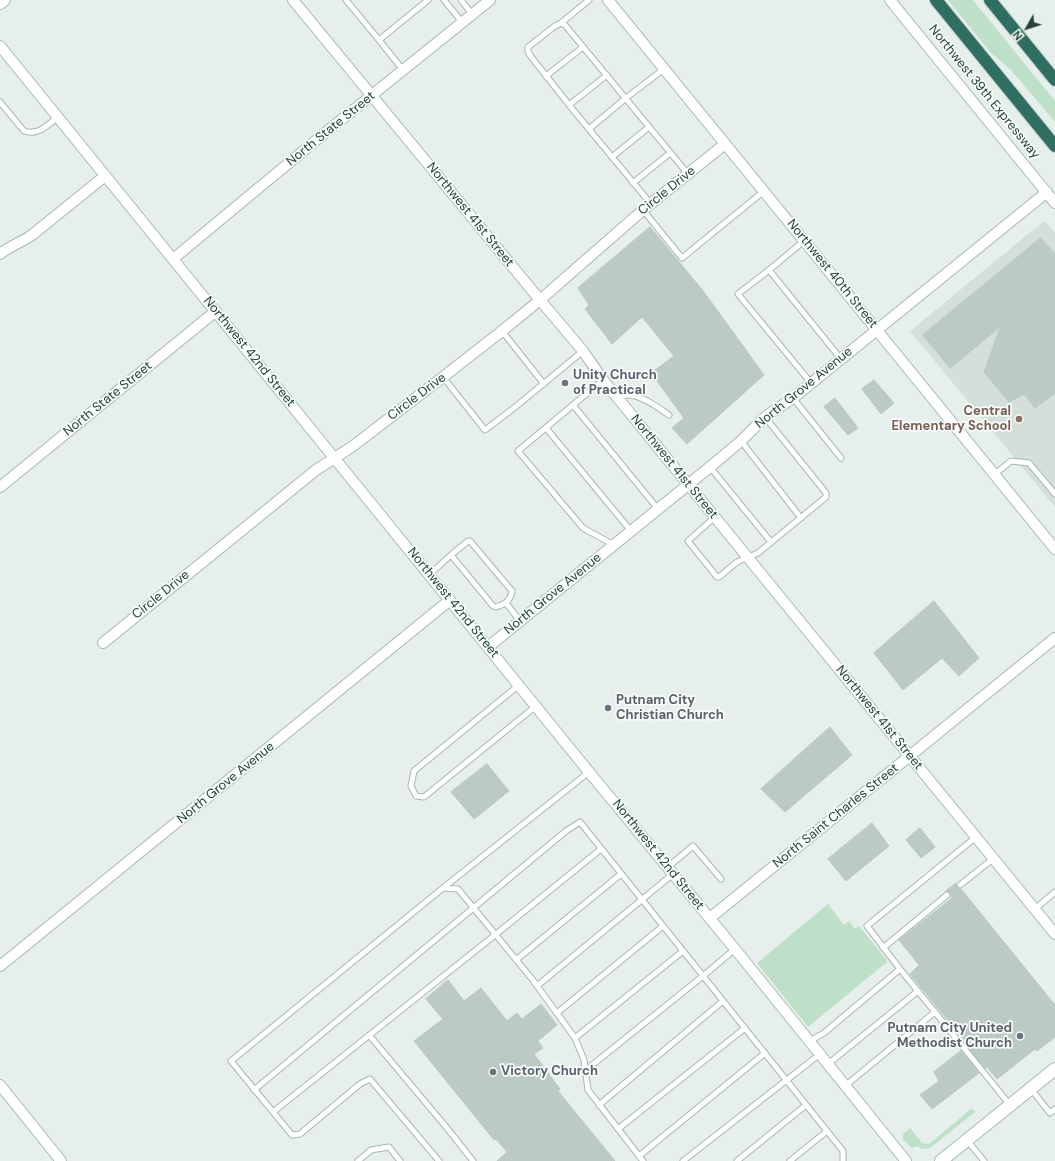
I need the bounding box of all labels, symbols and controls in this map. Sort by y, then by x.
north arrow [1007,8,1047,48]
street label: Northwest 39th Expressway [925,22,1043,162]
street label: North State Street [283,88,379,170]
street label: Northwest 41st Street [423,160,517,270]
street label: Circle Drive [635,163,699,219]
street label: Northwest 40th Street [783,216,881,332]
street label: Northwest 42nd Street [200,294,298,410]
street label: North Grove Avenue [752,344,856,432]
street label: North State Street [60,358,156,440]
place label: Unity Church of Practical [573,368,657,399]
street label: Circle Drive [385,370,449,424]
marker: Unity Church of Practical [560,378,570,388]
place label: Central Elementary School [891,404,1011,435]
street label: Northwest 41st Street [627,412,721,522]
marker: Central Elementary School [1014,414,1024,424]
street label: Northwest 42nd Street [404,545,502,661]
street label: North Grove Avenue [501,550,605,638]
street label: Circle Drive [129,567,193,623]
street label: Northwest 41st Street [832,663,926,773]
place label: Putnam City Christian Church [616,693,724,724]
marker: Putnam City Christian Church [603,703,613,713]
street label: North Grove Avenue [174,739,278,827]
street label: North Saint Charles Street [770,761,902,871]
street label: Northwest 42nd Street [609,797,707,913]
place label: Putnam City United Methodist Church [887,1021,1012,1052]
marker: Putnam City United Methodist Church [1015,1031,1025,1041]
place label: Victory Church [501,1064,598,1080]
marker: Victory Church [488,1067,498,1077]

